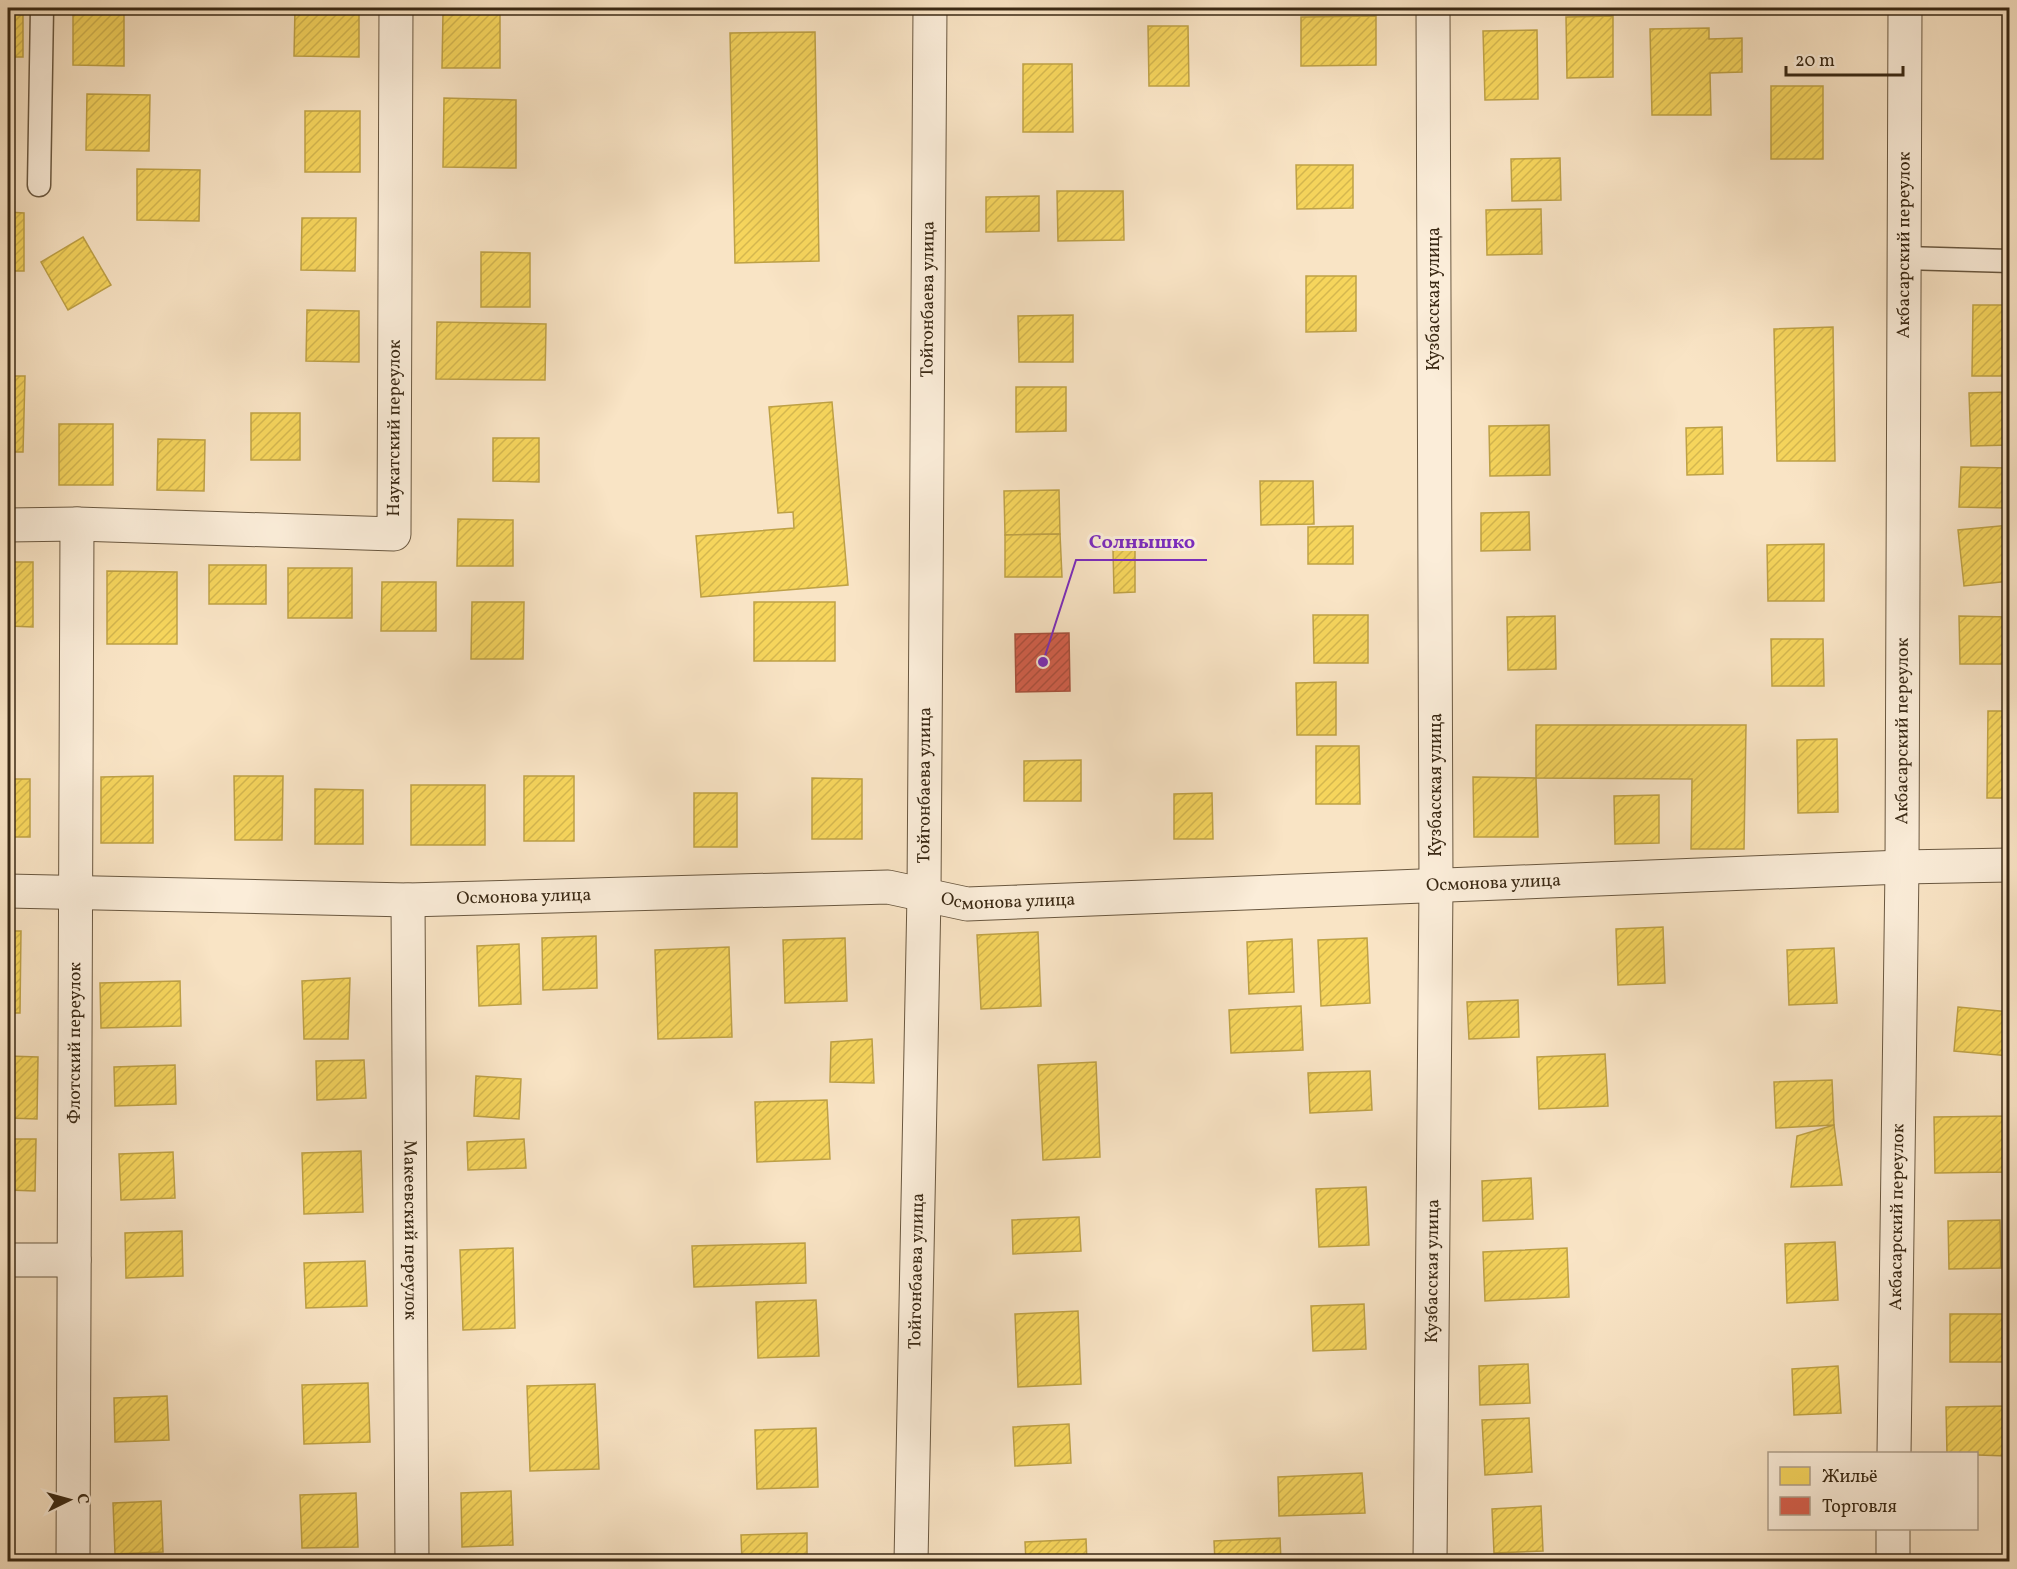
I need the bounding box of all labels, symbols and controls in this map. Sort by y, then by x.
scale bar [1786,39,1903,77]
text: 20 m [1795,49,1835,74]
street label: Акбасарский переулок [1891,151,1917,338]
street label: Тойгонбаева улица [915,221,941,377]
street label: Кузбасская улица [1422,227,1447,371]
street label: Наукатский переулок [382,339,407,517]
callout: Солнышко [1076,522,1207,560]
text: Солнышко [1089,529,1195,557]
street label: Акбасарский переулок [1890,637,1915,824]
street label: Тойгонбаева улица [912,707,938,863]
street label: Кузбасская улица [1424,713,1449,857]
street label: Осмонова улица [1426,868,1561,898]
street label: Осмонова улица [456,883,592,911]
street label: Осмонова улица [938,886,1076,917]
street label: Флотский переулок [62,962,88,1124]
street label: Акбасарский переулок [1883,1123,1911,1311]
street label: Макеевский переулок [397,1140,423,1321]
street label: Тойгонбаева улица [903,1193,931,1349]
street label: Кузбасская улица [1419,1199,1446,1343]
legend [1768,1452,1978,1530]
text: Жильё [1822,1465,1878,1490]
north arrow [39,1470,99,1530]
text: С [71,1493,93,1505]
text: Торговля [1822,1495,1897,1520]

